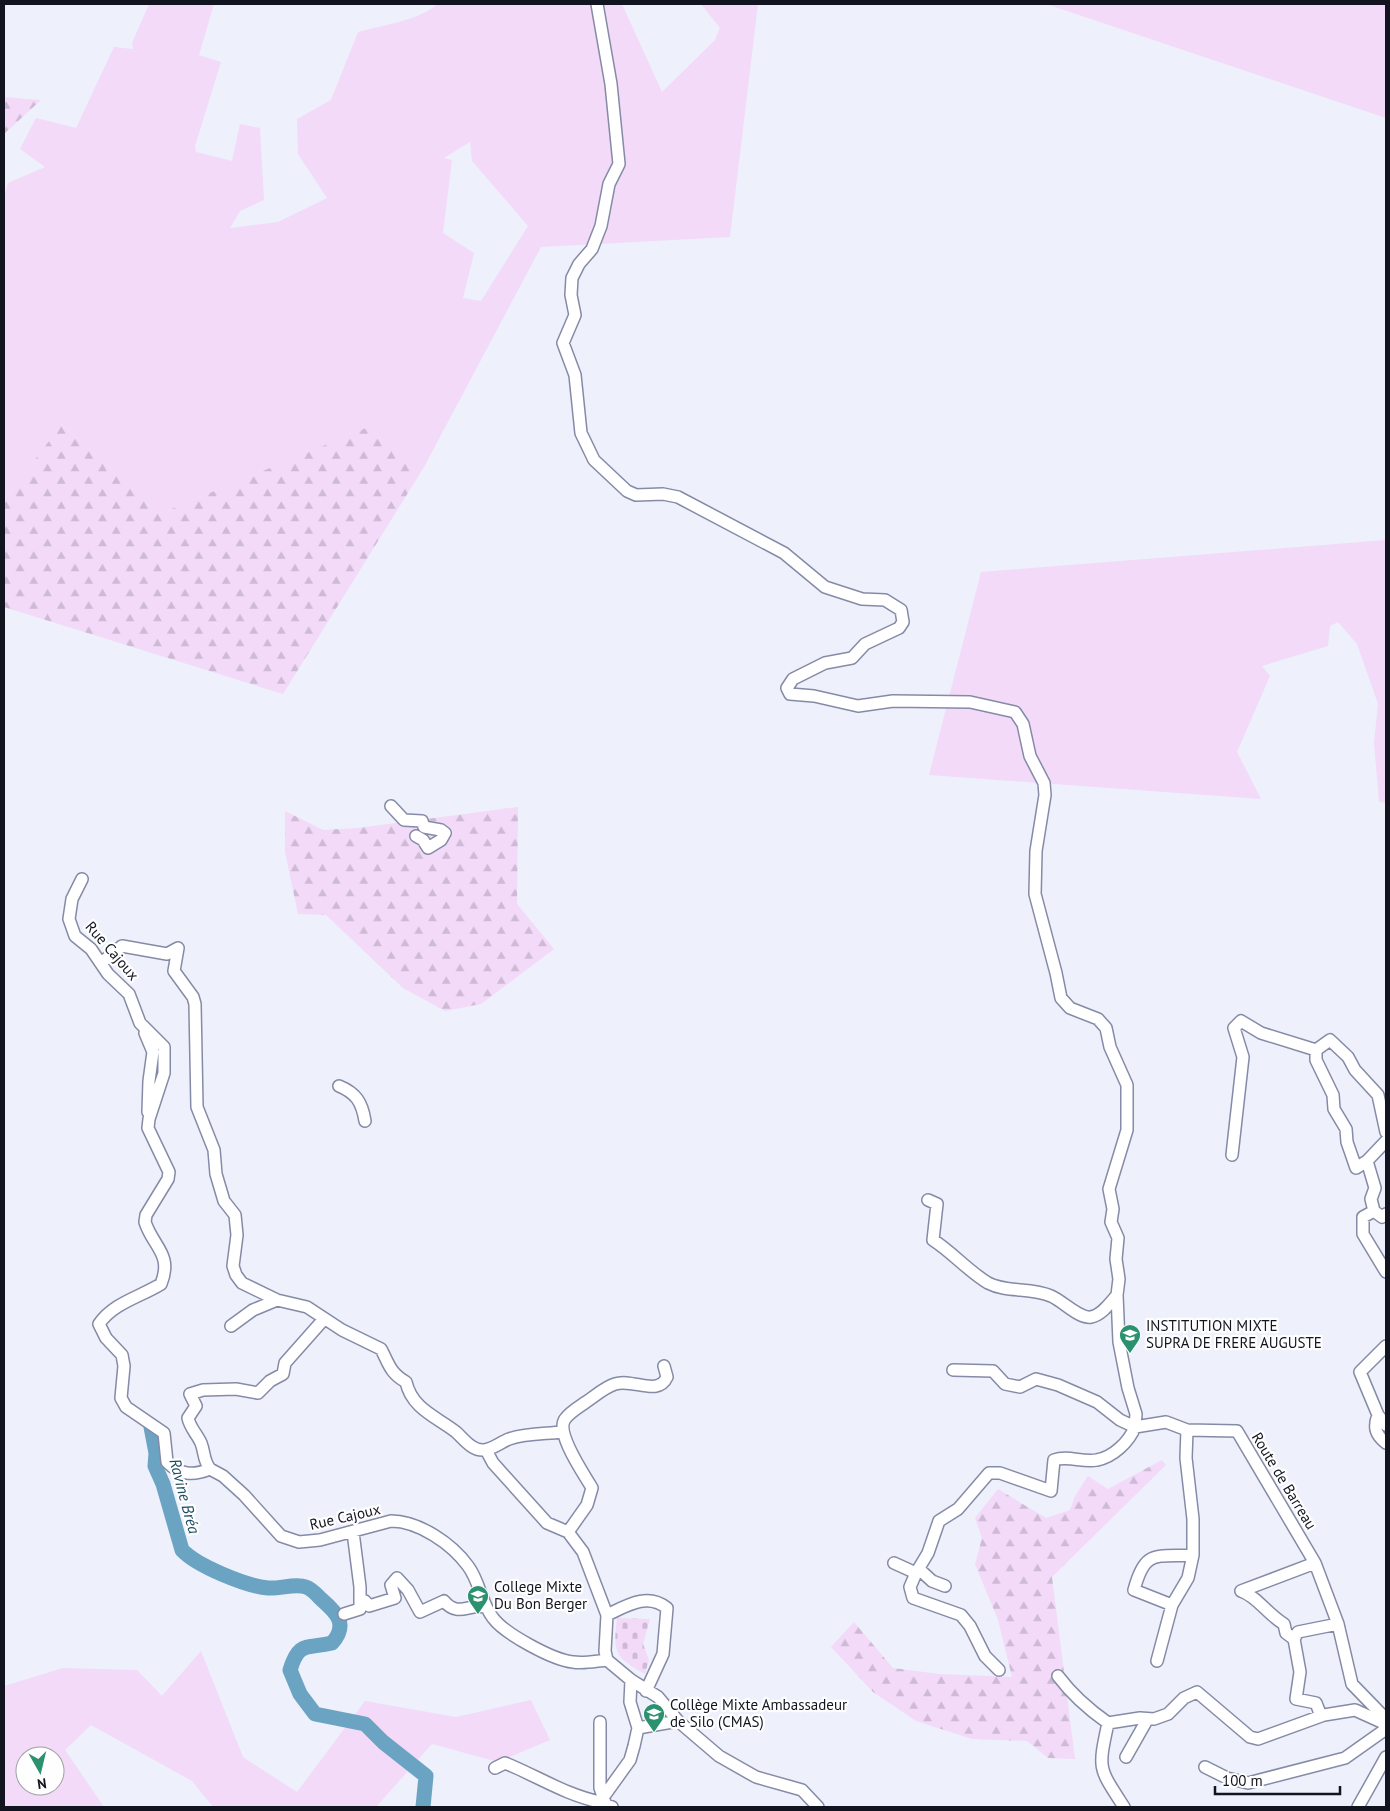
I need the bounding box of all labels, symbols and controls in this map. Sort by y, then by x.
street label: Rue Cajoux [82,917,143,984]
place label: INSTITUTION MIXTE SUPRA DE FRERE AUGUSTE [1146,1316,1322,1352]
school or university icon: INSTITUTION MIXTE SUPRA DE FRERE AUGUSTE [1118,1323,1142,1354]
street label: Route de Barreau [1248,1429,1321,1533]
water label: Ravine Bréa [165,1456,205,1536]
street label: Rue Cajoux [308,1499,382,1534]
place label: College Mixte Du Bon Berger [494,1577,587,1613]
school or university icon: College Mixte Du Bon Berger [466,1584,490,1615]
place label: Collège Mixte Ambassadeur de Silo (CMAS) [670,1695,847,1731]
school or university icon: Collège Mixte Ambassadeur de Silo (CMAS) [642,1702,666,1733]
north arrow [15,1746,65,1796]
scale bar [1215,1764,1340,1796]
text: 100 m [1222,1771,1263,1790]
text: N [36,1774,48,1793]

